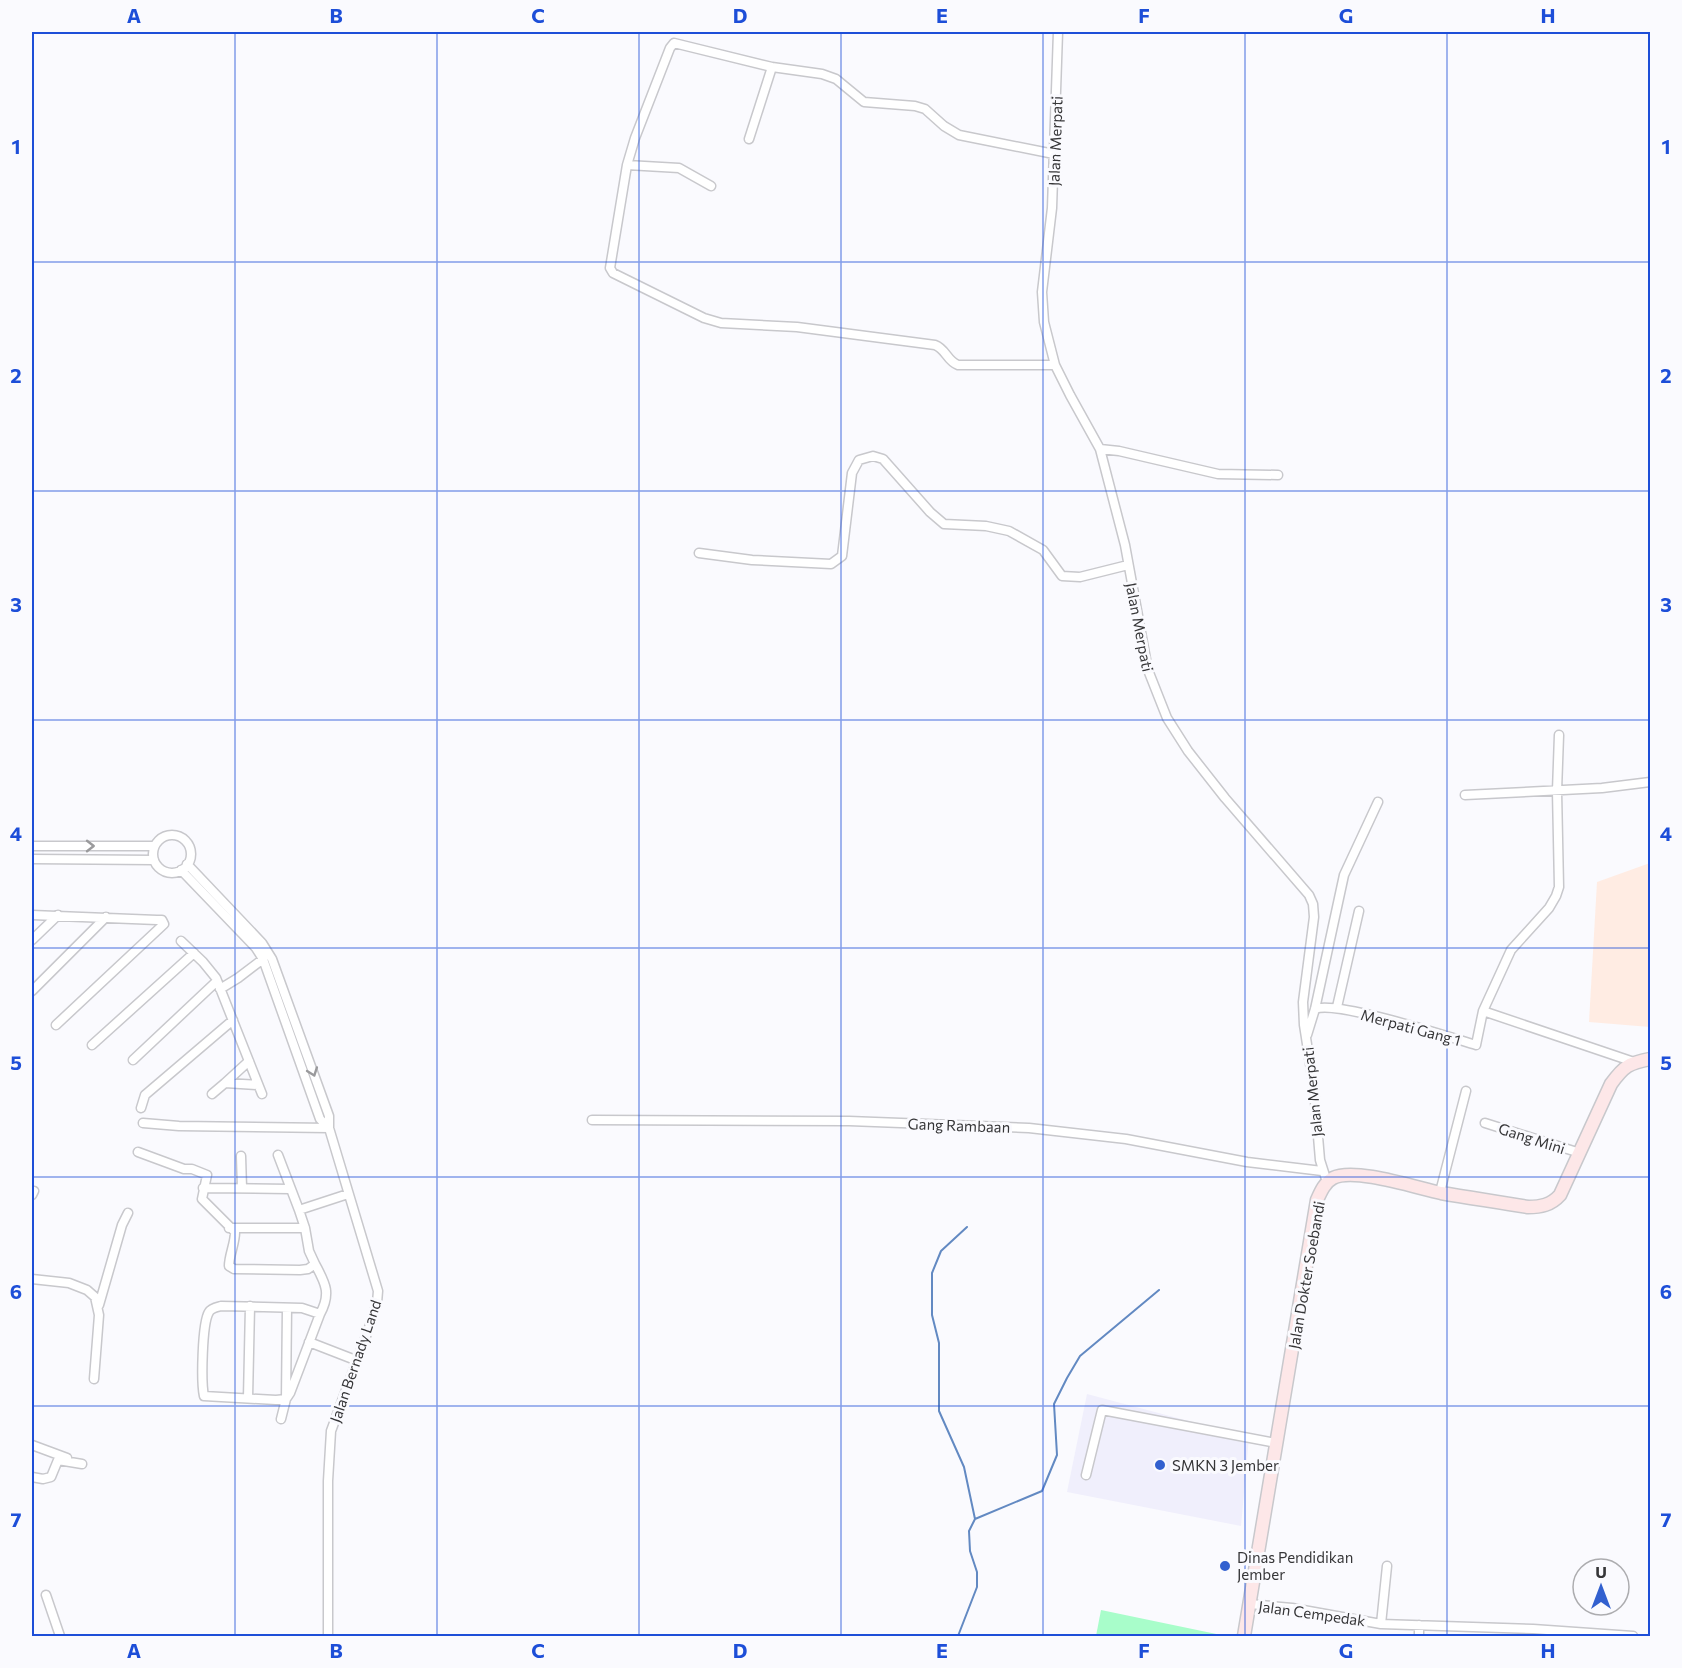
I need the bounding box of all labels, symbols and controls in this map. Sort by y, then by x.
text: A [127,3,141,27]
text: B [329,3,343,27]
text: C [531,3,545,27]
text: D [733,3,747,27]
text: E [936,3,948,27]
text: F [1138,3,1150,27]
text: G [1339,3,1353,27]
text: H [1541,3,1556,27]
street label: Jalan Merpati [1044,96,1066,186]
text: 1 [11,134,21,158]
text: 1 [1661,134,1671,158]
text: 2 [10,363,22,387]
text: 2 [1660,363,1672,387]
street label: Jalan Merpati [1123,581,1157,673]
text: 3 [10,592,22,616]
text: 3 [1660,592,1672,616]
text: 4 [10,821,22,845]
text: 4 [1660,821,1672,845]
one-way arrow [85,840,94,852]
street label: Merpati Gang 1 [1359,1005,1463,1049]
street label: Jalan Merpati [1298,1046,1326,1138]
text: 5 [10,1050,22,1074]
text: 5 [1660,1050,1672,1074]
one-way arrow [305,1066,318,1077]
street label: Gang Rambaan [907,1114,1011,1136]
street label: Gang Mini [1496,1119,1568,1157]
street label: Jalan Dokter Soebandi [1284,1200,1328,1350]
text: 6 [10,1279,22,1303]
text: 6 [1660,1279,1672,1303]
street label: Jalan Bernady Land [326,1297,384,1425]
place label: SMKN 3 Jember [1172,1456,1279,1474]
marker: SMKN 3 Jember [1153,1458,1167,1472]
text: 7 [11,1507,22,1531]
text: 7 [1661,1507,1672,1531]
place label: Dinas Pendidikan Jember [1237,1548,1353,1583]
north arrow [1571,1557,1631,1617]
marker: Dinas Pendidikan Jember [1218,1559,1232,1573]
text: U [1595,1562,1607,1581]
street label: Jalan Cempedak [1257,1597,1367,1629]
text: A [127,1638,141,1662]
text: B [329,1638,343,1662]
text: C [531,1638,545,1662]
text: D [733,1638,747,1662]
text: E [936,1638,948,1662]
text: F [1138,1638,1150,1662]
text: G [1339,1638,1353,1662]
text: H [1541,1638,1556,1662]

